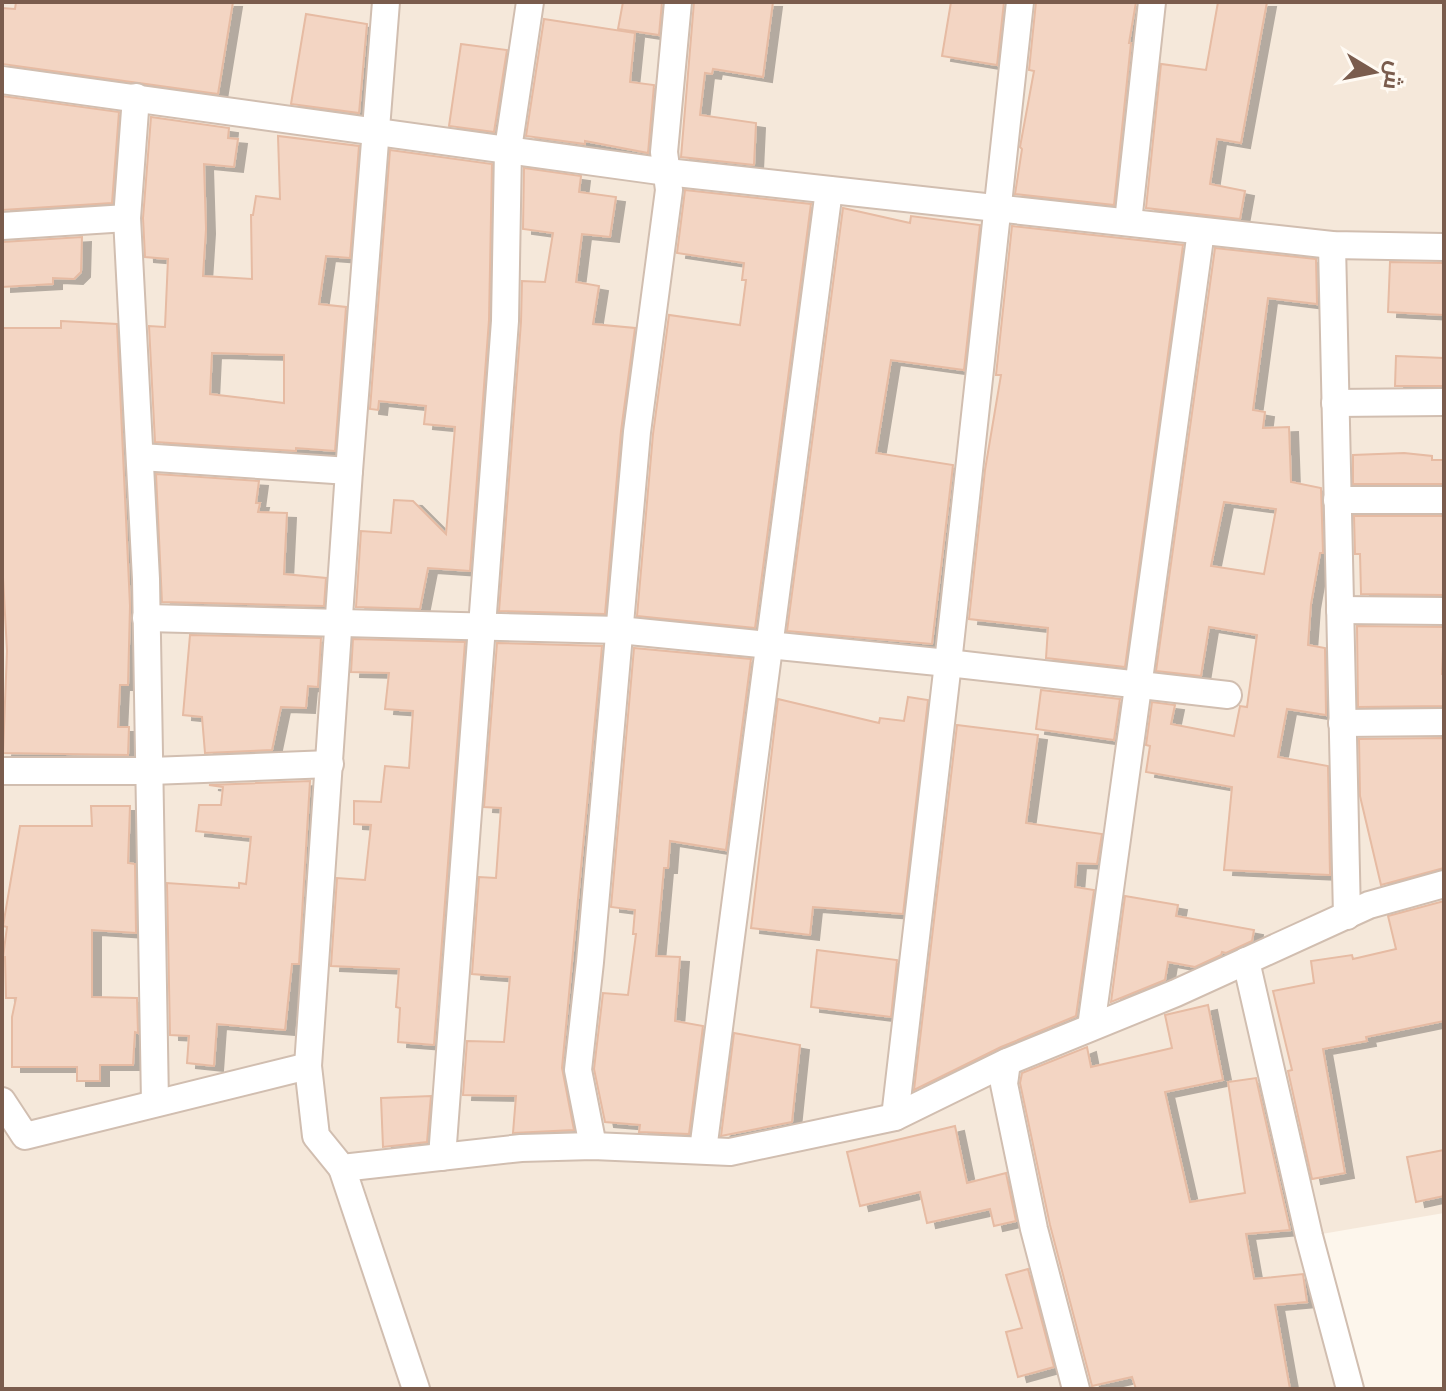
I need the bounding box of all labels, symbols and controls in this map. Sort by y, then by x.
north arrow [1334,32,1414,112]
text: ش [1377,59,1411,92]

